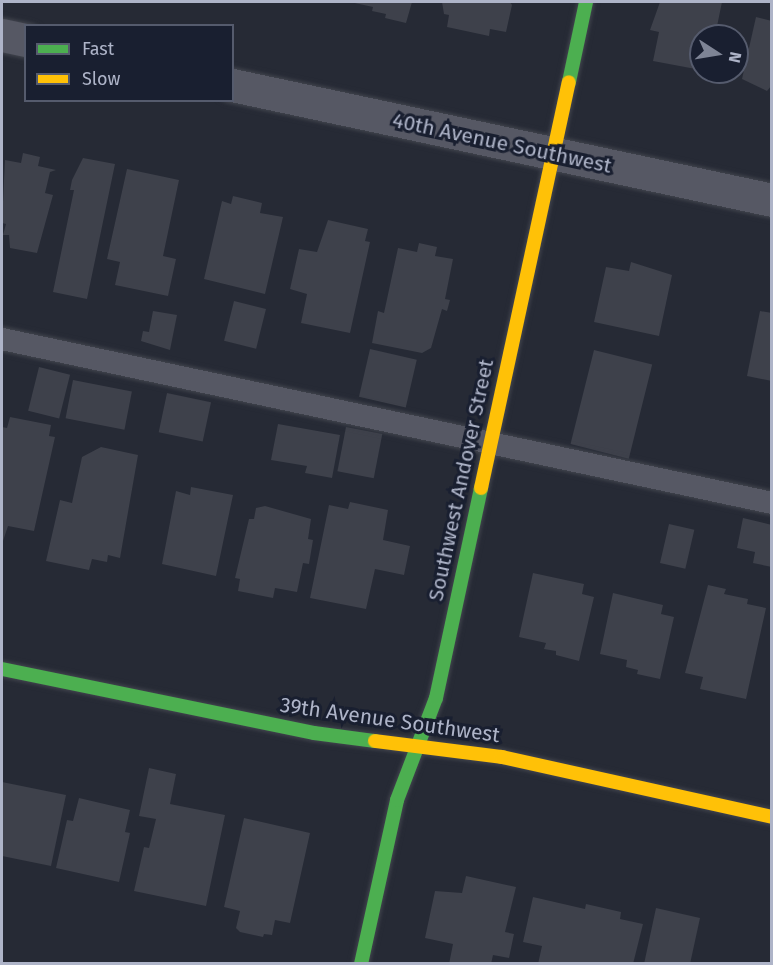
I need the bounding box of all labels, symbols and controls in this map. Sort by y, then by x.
legend [24,24,234,102]
north arrow [689,24,749,84]
text: Fast [82,38,114,60]
text: N [725,50,746,65]
text: Slow [82,68,120,90]
street label: 40th Avenue Southwest [390,107,614,179]
street label: Southwest Andover Street [423,357,499,603]
street label: 39th Avenue Southwest [278,692,502,748]

